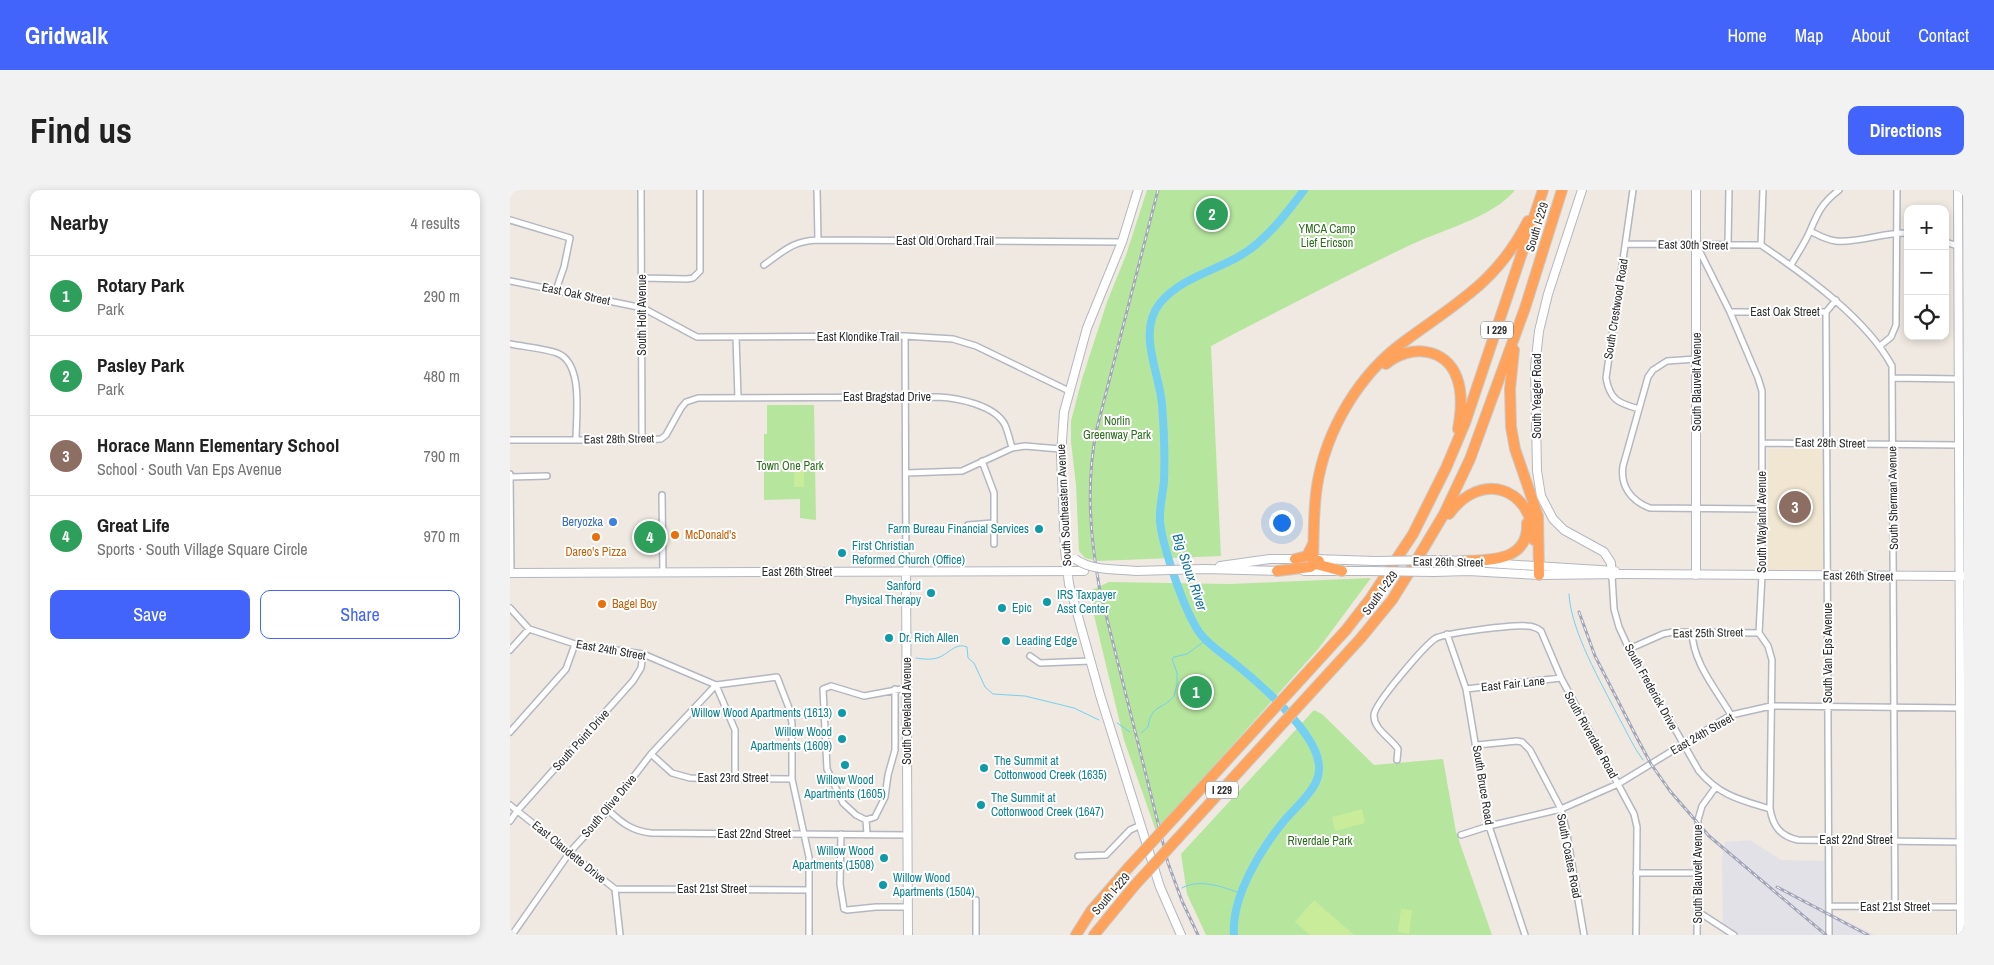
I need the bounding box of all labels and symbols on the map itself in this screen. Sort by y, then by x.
pin: 2 [1196,195,1228,233]
street label: South I-229 [1522,200,1552,254]
park label: YMCA Camp Lief Ericson [1299,221,1355,251]
street label: East Old Orchard Trail [896,233,994,249]
street label: East 30th Street [1658,236,1729,254]
street label: South Crestwood Road [1600,257,1632,361]
street label: South Holt Avenue [634,274,650,356]
street label: East Oak Street [540,279,612,309]
street label: East Oak Street [1750,304,1820,320]
road number: I 229 [1481,322,1513,338]
street label: East Klondike Trail [817,329,899,345]
street label: South Blauvelt Avenue [1689,333,1705,431]
street label: South Yeager Road [1529,353,1545,439]
street label: East Bragstad Drive [843,389,931,405]
park label: Norlin Greenway Park [1083,413,1151,443]
street label: East 28th Street [584,430,655,448]
street label: East 28th Street [1795,434,1866,452]
street label: South Southeastern Avenue [1053,443,1075,567]
street label: South Sherman Avenue [1884,446,1902,550]
park label: Town One Park [756,458,824,474]
street label: South Wayland Avenue [1754,471,1770,573]
pin: 3 [1779,488,1811,526]
your location [1269,510,1295,536]
place label: Beryozka [562,514,604,530]
marker: Beryozka [607,516,619,528]
pin: 4 [634,518,666,556]
place label: Farm Bureau Financial Services [888,521,1029,537]
marker: Farm Bureau Financial Services [1033,523,1045,535]
place label: McDonald's [685,527,736,543]
marker: McDonald's [669,529,681,541]
marker: Dareo's Pizza [590,531,602,543]
water label: Big Sioux River [1168,531,1212,614]
place label: First Christian Reformed Church (Office) [852,538,965,568]
place label: Dareo's Pizza [566,544,627,560]
marker: First Christian Reformed Church (Office) [836,547,848,559]
street label: East 26th Street [1413,553,1484,571]
street label: East 26th Street [762,564,833,580]
street label: East 26th Street [1823,567,1894,585]
street label: South I-229 [1359,568,1401,618]
place label: Sanford Physical Therapy [845,578,921,608]
marker: Sanford Physical Therapy [925,587,937,599]
place label: IRS Taxpayer Asst Center [1056,587,1117,617]
place label: Bagel Boy [612,596,657,612]
marker: IRS Taxpayer Asst Center [1041,596,1053,608]
marker: Bagel Boy [596,598,608,610]
place label: Epic [1012,600,1032,616]
marker: Epic [996,602,1008,614]
street label: South Van Eps Avenue [1820,603,1836,703]
street label: East 25th Street [1673,624,1744,642]
place label: Dr. Rich Allen [899,630,959,646]
marker: Dr. Rich Allen [883,632,895,644]
place label: Leading Edge [1016,633,1077,649]
marker: Leading Edge [1000,635,1012,647]
street label: East 24th Street [575,636,647,664]
street label: South Frederick Drive [1621,641,1681,733]
street label: South Cleveland Avenue [899,657,915,765]
pin: 1 [1180,673,1212,711]
street label: East Fair Lane [1480,673,1546,695]
street label: South Riverdale Road [1561,689,1621,781]
place label: Willow Wood Apartments (1613) [691,705,832,721]
street label: South Point Drive [549,706,613,774]
marker: Willow Wood Apartments (1613) [836,707,848,719]
street label: East 24th Street [1667,709,1737,759]
place label: Willow Wood Apartments (1609) [750,724,832,754]
marker: Willow Wood Apartments (1609) [836,733,848,745]
street label: South Bruce Road [1469,744,1497,826]
place label: The Summit at Cottonwood Creek (1635) [994,753,1107,783]
marker: Willow Wood Apartments (1605) [839,759,851,771]
marker: The Summit at Cottonwood Creek (1635) [978,762,990,774]
street label: East 23rd Street [697,770,769,786]
street label: South Olive Drive [578,771,640,841]
place label: Willow Wood Apartments (1605) [803,772,886,802]
road number: I 229 [1206,782,1238,798]
place label: The Summit at Cottonwood Creek (1647) [991,790,1104,820]
marker: The Summit at Cottonwood Creek (1647) [975,799,987,811]
street label: South Coates Road [1553,812,1585,900]
street label: East Claudette Drive [529,817,609,887]
street label: South Blauvelt Avenue [1690,825,1706,923]
street label: East 22nd Street [717,826,791,842]
street label: East 22nd Street [1819,832,1893,848]
park label: Riverdale Park [1287,833,1353,849]
place label: Willow Wood Apartments (1508) [792,843,874,873]
marker: Willow Wood Apartments (1508) [878,852,890,864]
place label: Willow Wood Apartments (1504) [892,870,975,900]
street label: South I-229 [1088,870,1134,918]
marker: Willow Wood Apartments (1504) [877,879,889,891]
street label: East 21st Street [677,881,747,897]
street label: East 21st Street [1860,899,1930,915]

